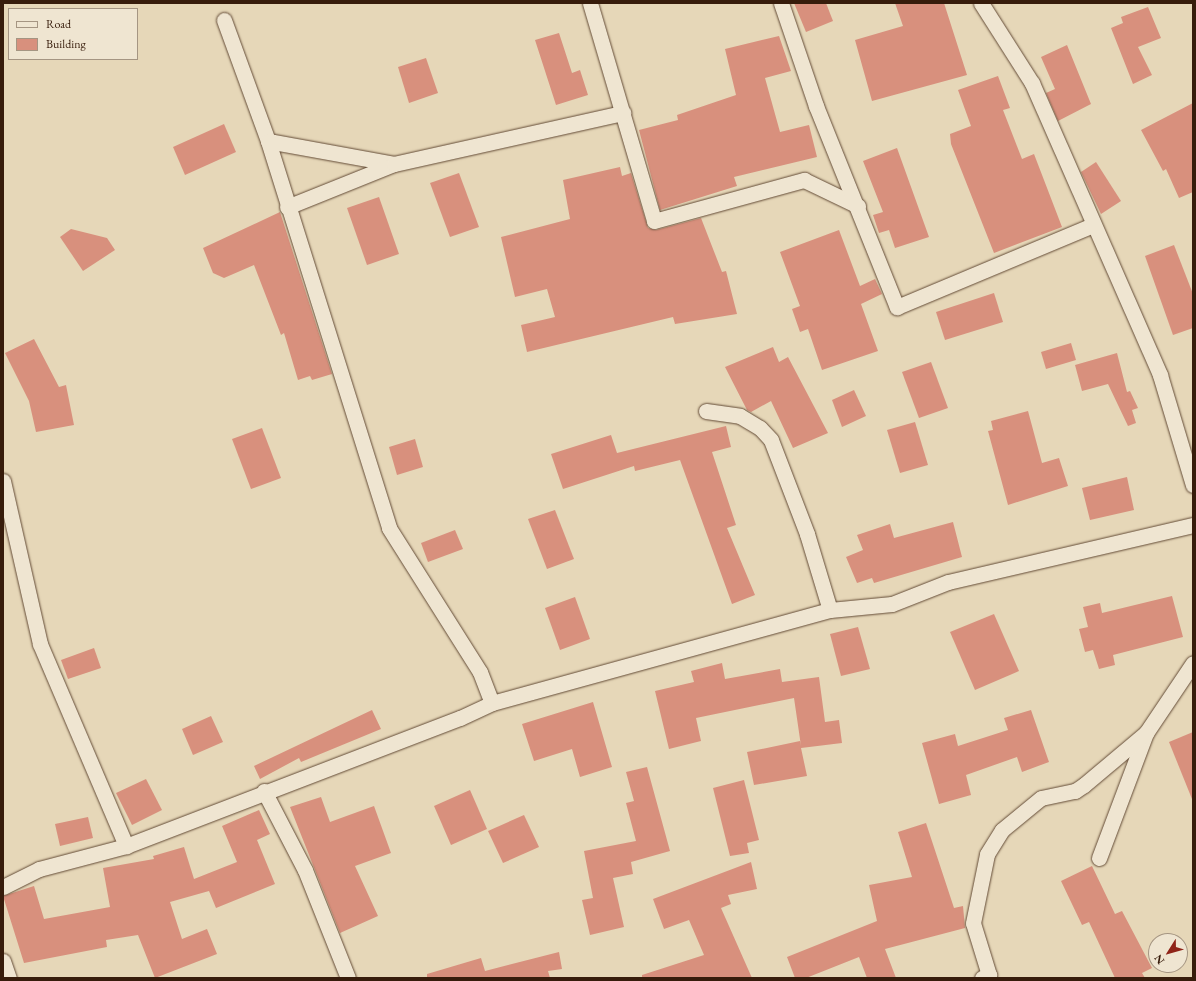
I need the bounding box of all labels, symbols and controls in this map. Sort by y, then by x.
legend [8,8,138,60]
text: Road [46,16,71,32]
text: Building [46,36,86,52]
north arrow [1148,933,1188,973]
text: N [1151,952,1167,967]

